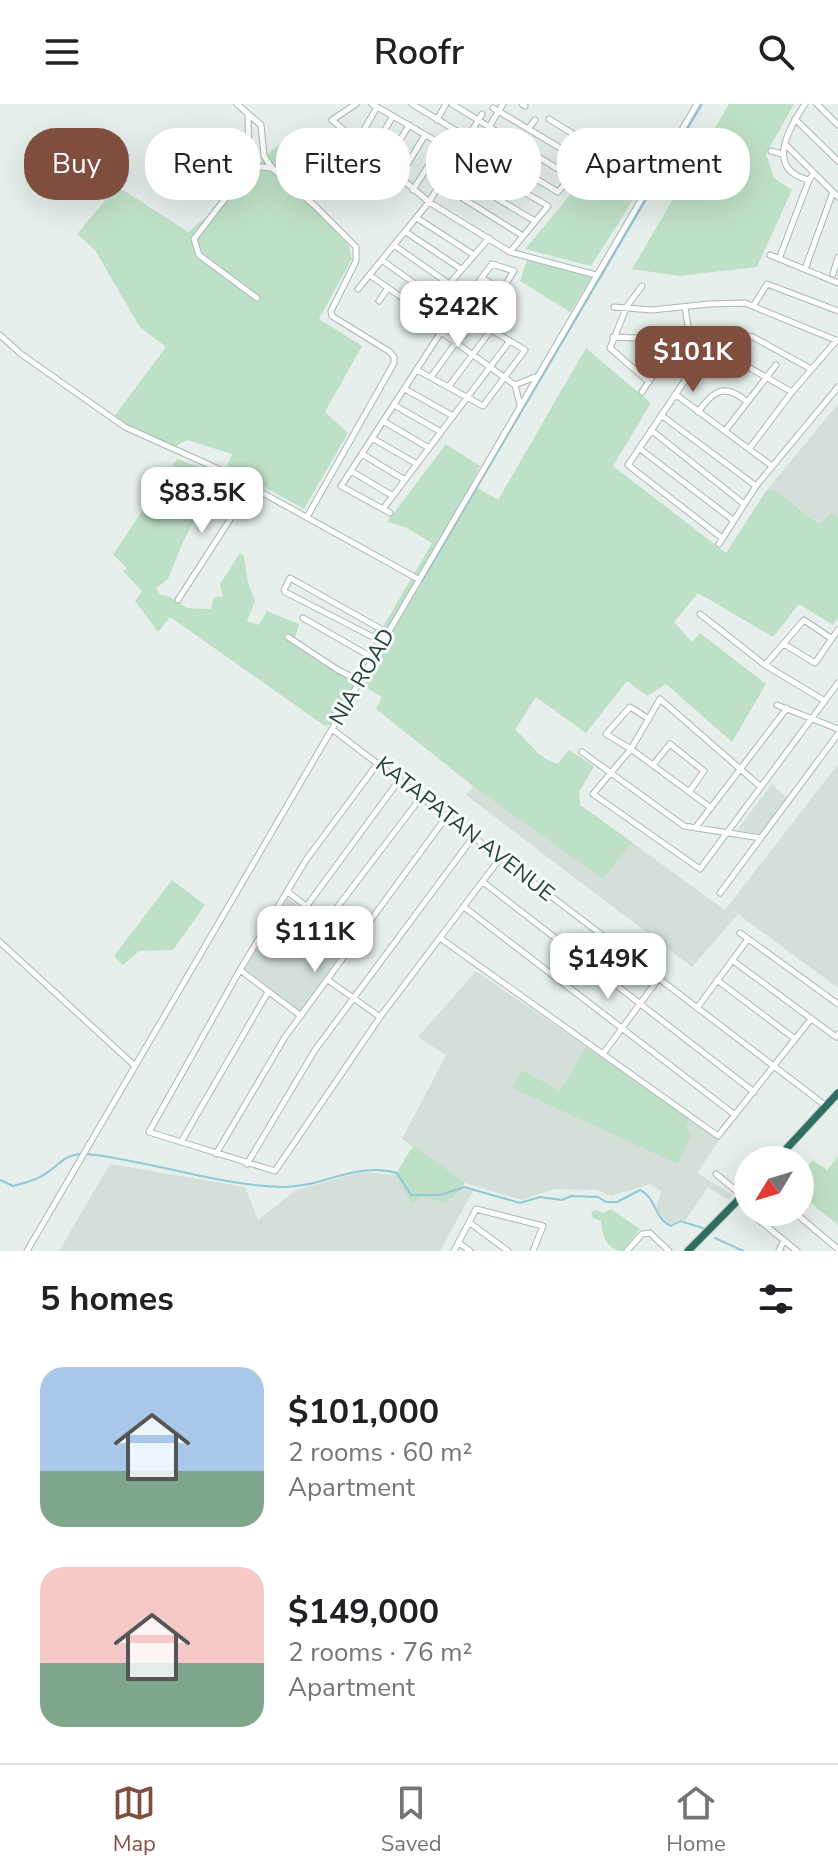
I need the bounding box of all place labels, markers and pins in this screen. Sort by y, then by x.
pin: $242K [402,281,514,349]
pin: $101K [637,326,749,394]
pin: $83.5K [137,467,267,535]
pin: $111K [259,906,371,974]
pin: $149K [552,933,664,1001]

